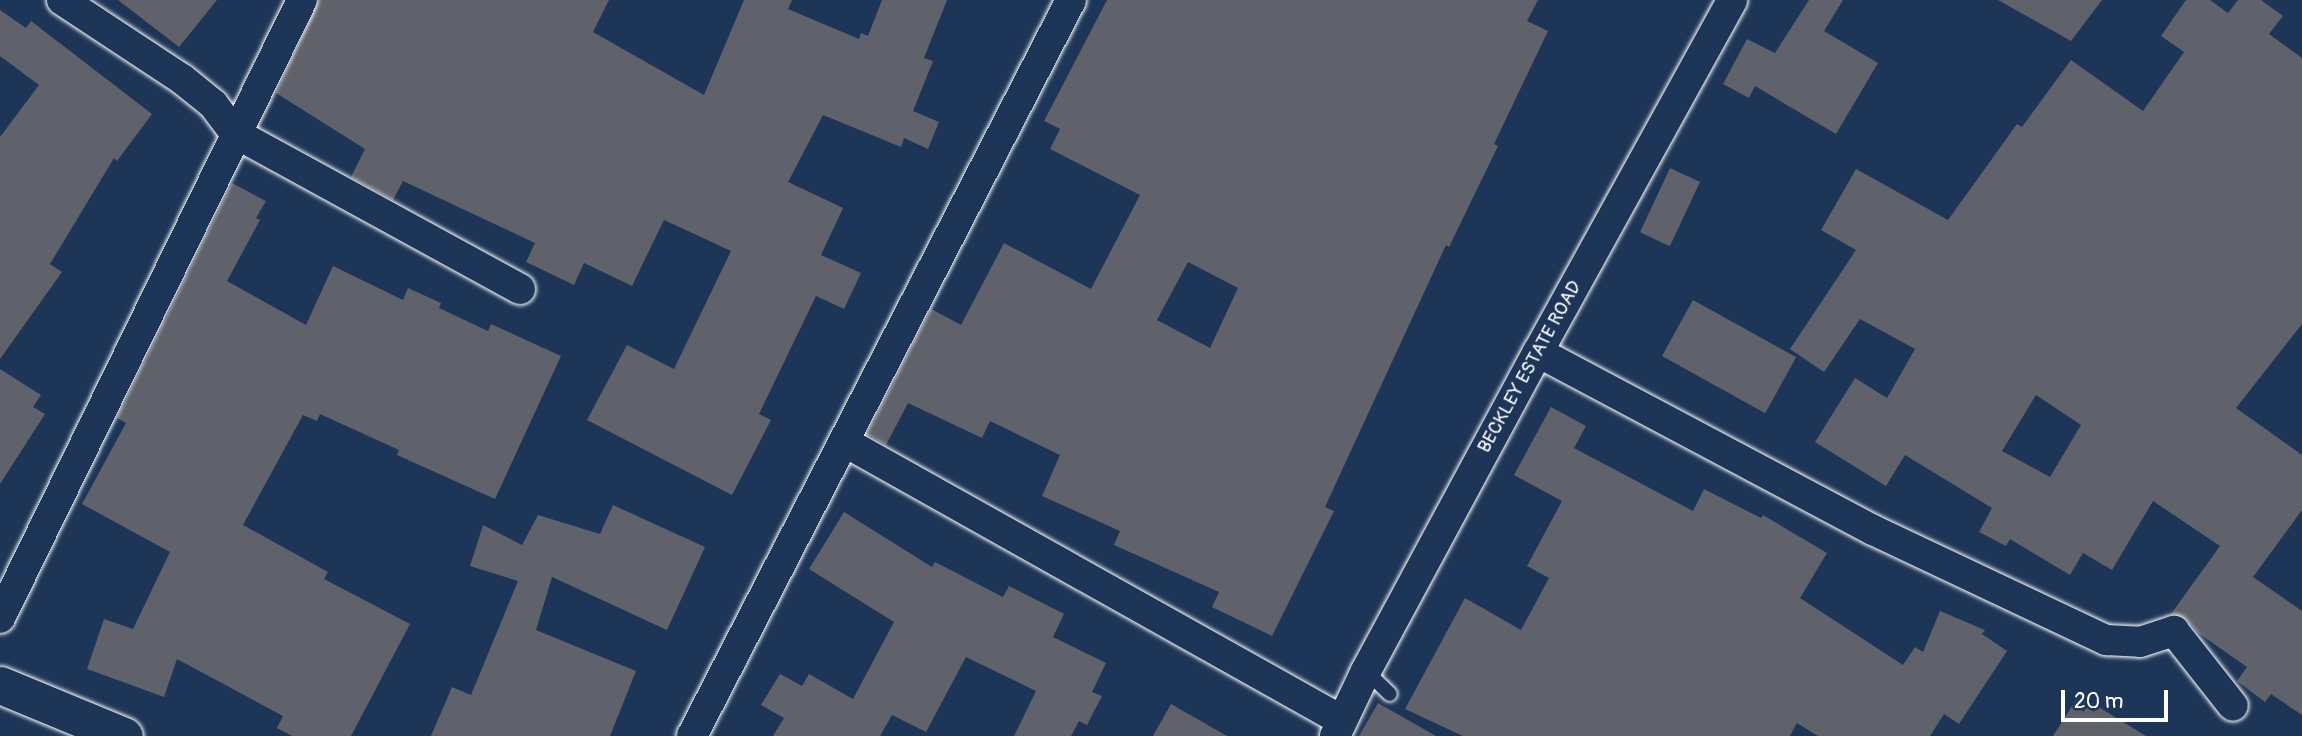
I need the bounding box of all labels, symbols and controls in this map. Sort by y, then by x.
street label: BECKLEY ESTATE ROAD [1473,277,1587,457]
scale bar [2064,676,2171,720]
text: 20 m [2074,688,2123,715]

